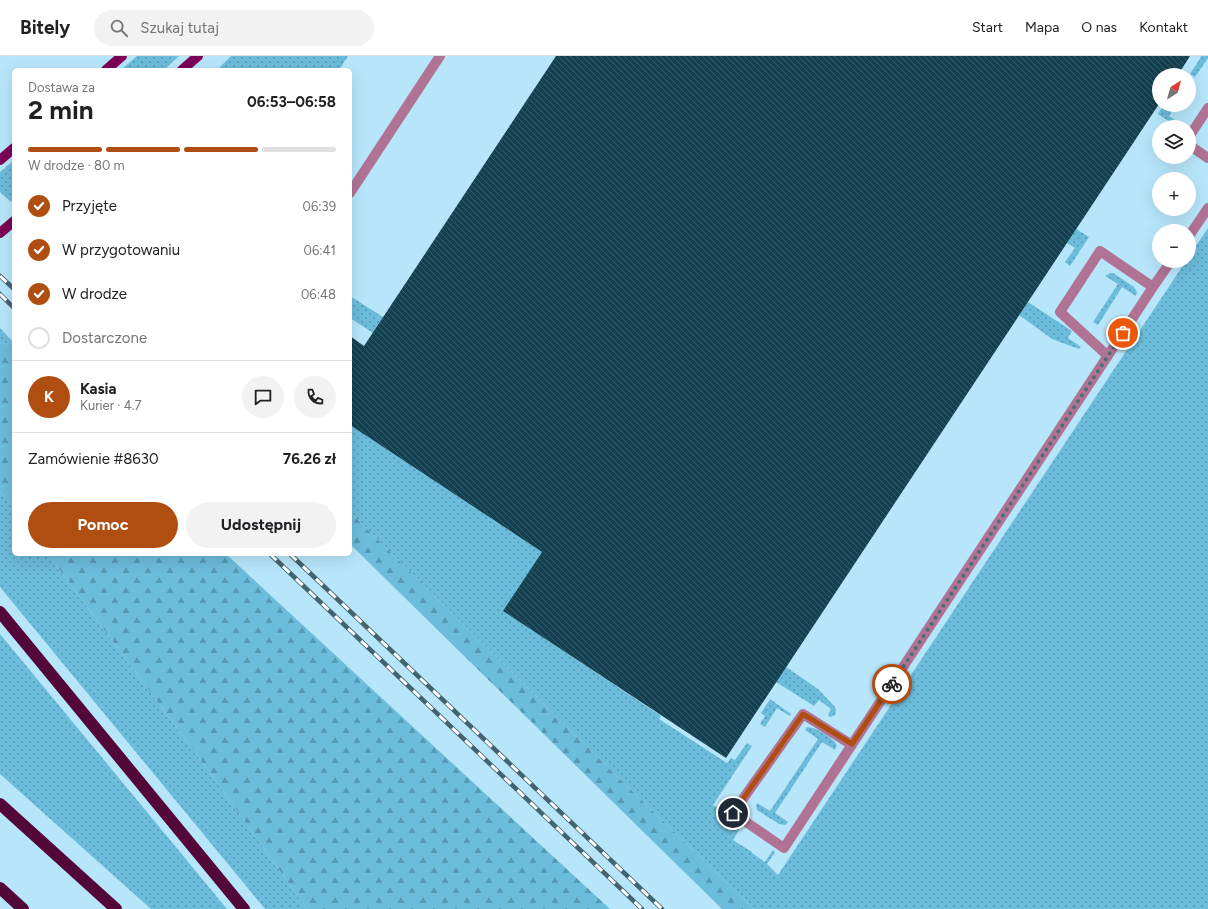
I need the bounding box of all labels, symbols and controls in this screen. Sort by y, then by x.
search box [94,10,374,46]
text: Bitely [20,16,70,39]
icon: search [108,17,130,39]
text: Szukaj tutaj [140,19,219,37]
text: Start [972,19,1003,36]
text: Mapa [1025,19,1059,36]
text: O nas [1081,19,1117,36]
text: Kontakt [1139,19,1188,36]
north arrow [1152,68,1196,112]
map controls [1152,68,1196,268]
text: Dostawa za [28,80,95,95]
text: 06:53–06:58 [247,93,336,111]
text: 2 min [28,94,94,126]
button: layers [1152,120,1196,164]
text: W drodze · 80 m [28,158,125,173]
button: + [1152,172,1196,216]
icon: check [28,195,50,217]
text: Przyjęte [62,197,117,215]
text: 06:39 [303,199,336,214]
button: − [1152,224,1196,268]
icon: check [28,239,50,261]
text: W przygotowaniu [62,241,180,259]
text: 06:41 [304,243,336,258]
icon: check [28,283,50,305]
text: W drodze [62,285,127,303]
text: 06:48 [301,287,336,302]
pin [1106,316,1140,350]
icon: bag [1112,322,1134,344]
text: Dostarczone [62,329,147,347]
button: chat [242,376,284,418]
button: phone [294,376,336,418]
text: Kasia [80,380,116,398]
text: K [44,388,54,406]
text: Kurier · 4.7 [80,398,142,413]
text: Zamówienie #8630 [28,450,159,468]
text: 76.26 zł [283,450,336,468]
button: Pomoc [28,502,178,548]
button: Udostępnij [186,502,336,548]
courier [872,664,912,704]
icon: bike [881,673,903,695]
pin [716,796,750,830]
icon: home [722,802,744,824]

